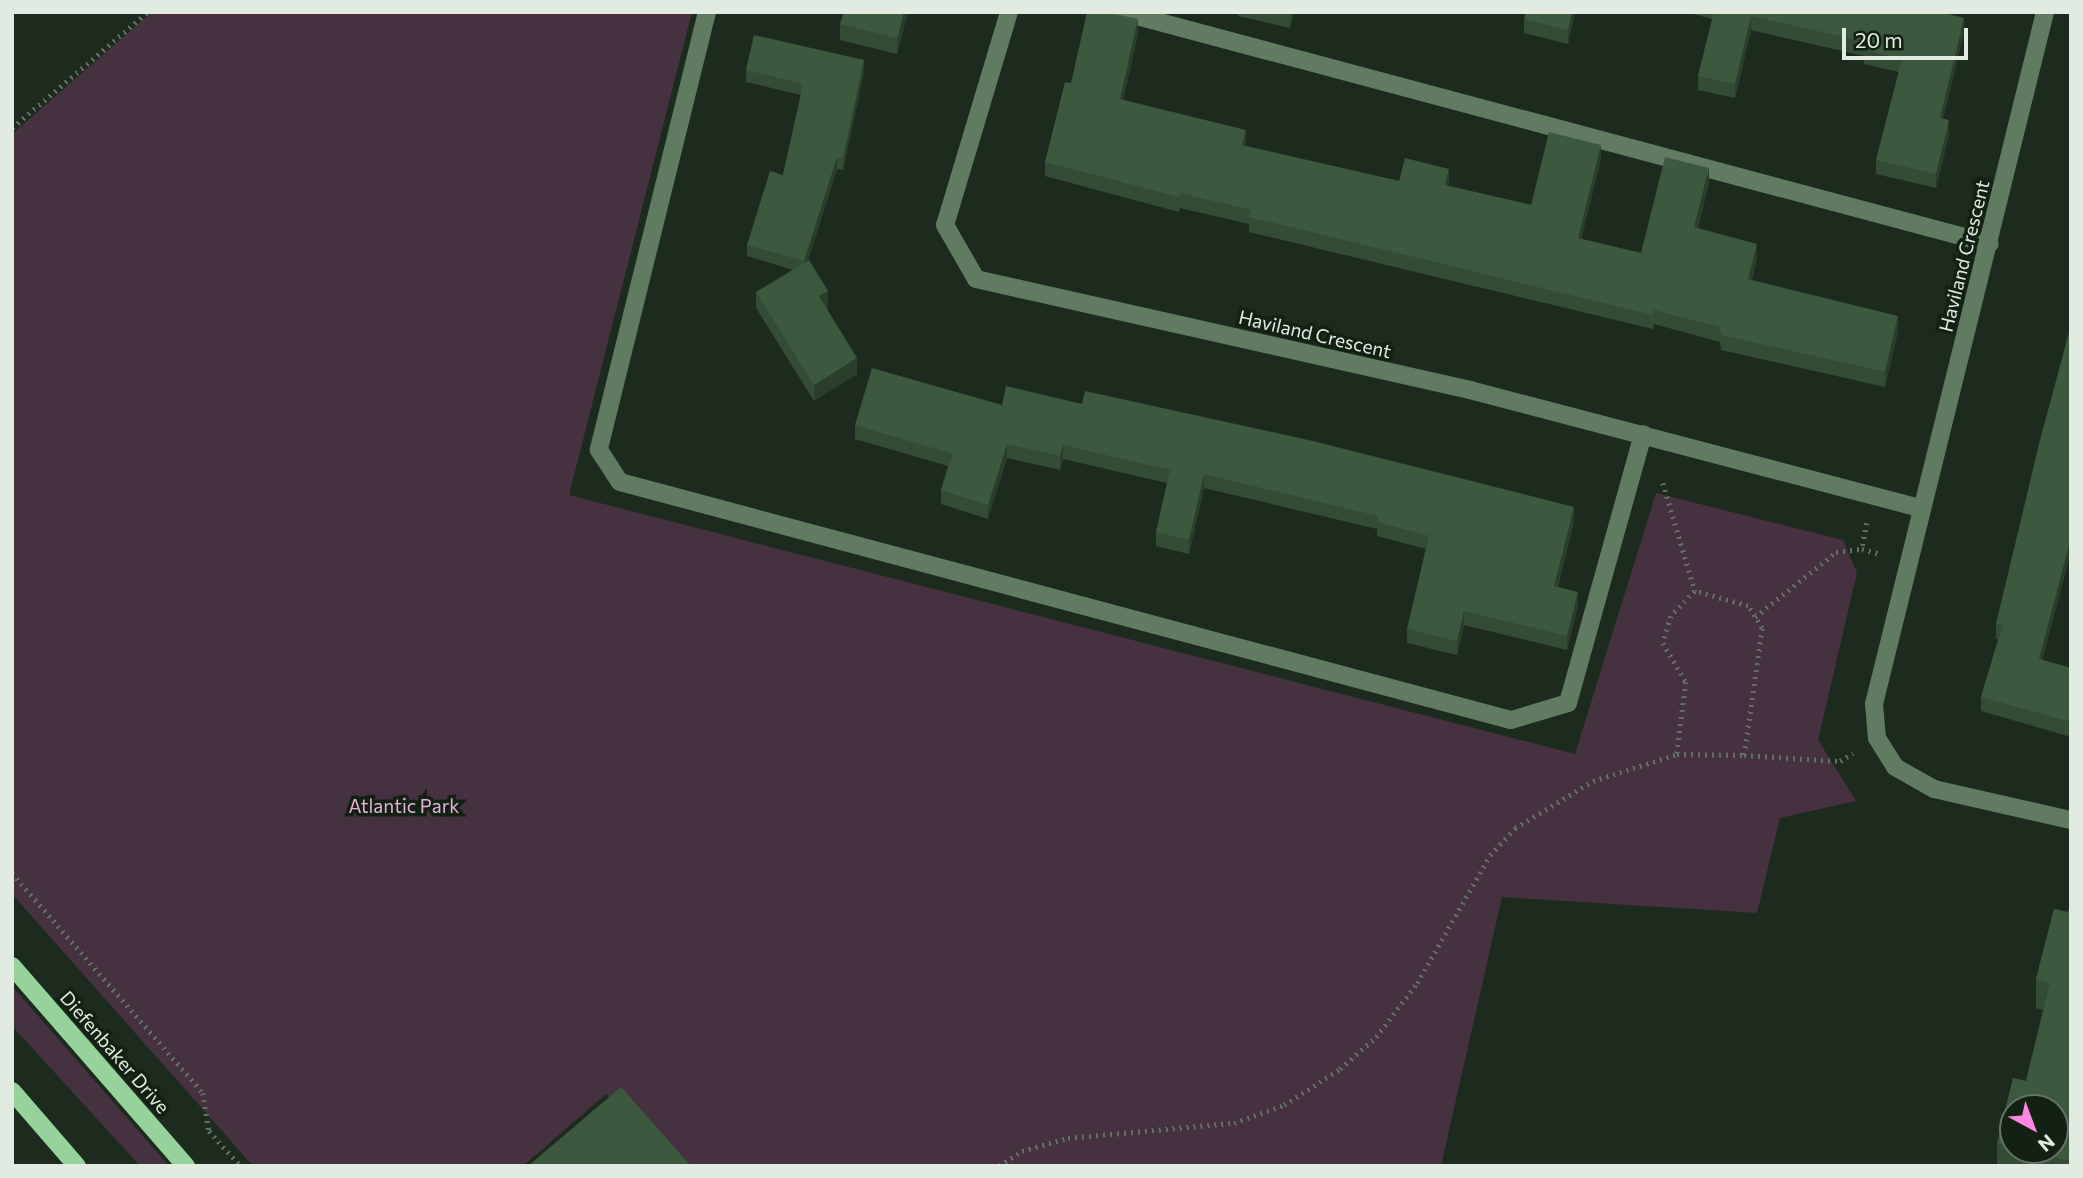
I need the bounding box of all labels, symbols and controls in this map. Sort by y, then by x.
scale bar [1845,14,1971,58]
text: 20 m [1855,27,1903,52]
street label: Haviland Crescent [1934,178,1994,334]
street label: Haviland Crescent [1236,305,1394,363]
park label: Atlantic Park [348,795,460,817]
street label: Diefenbaker Drive [56,986,174,1118]
north arrow [1999,1094,2069,1164]
text: N [2034,1130,2060,1157]

